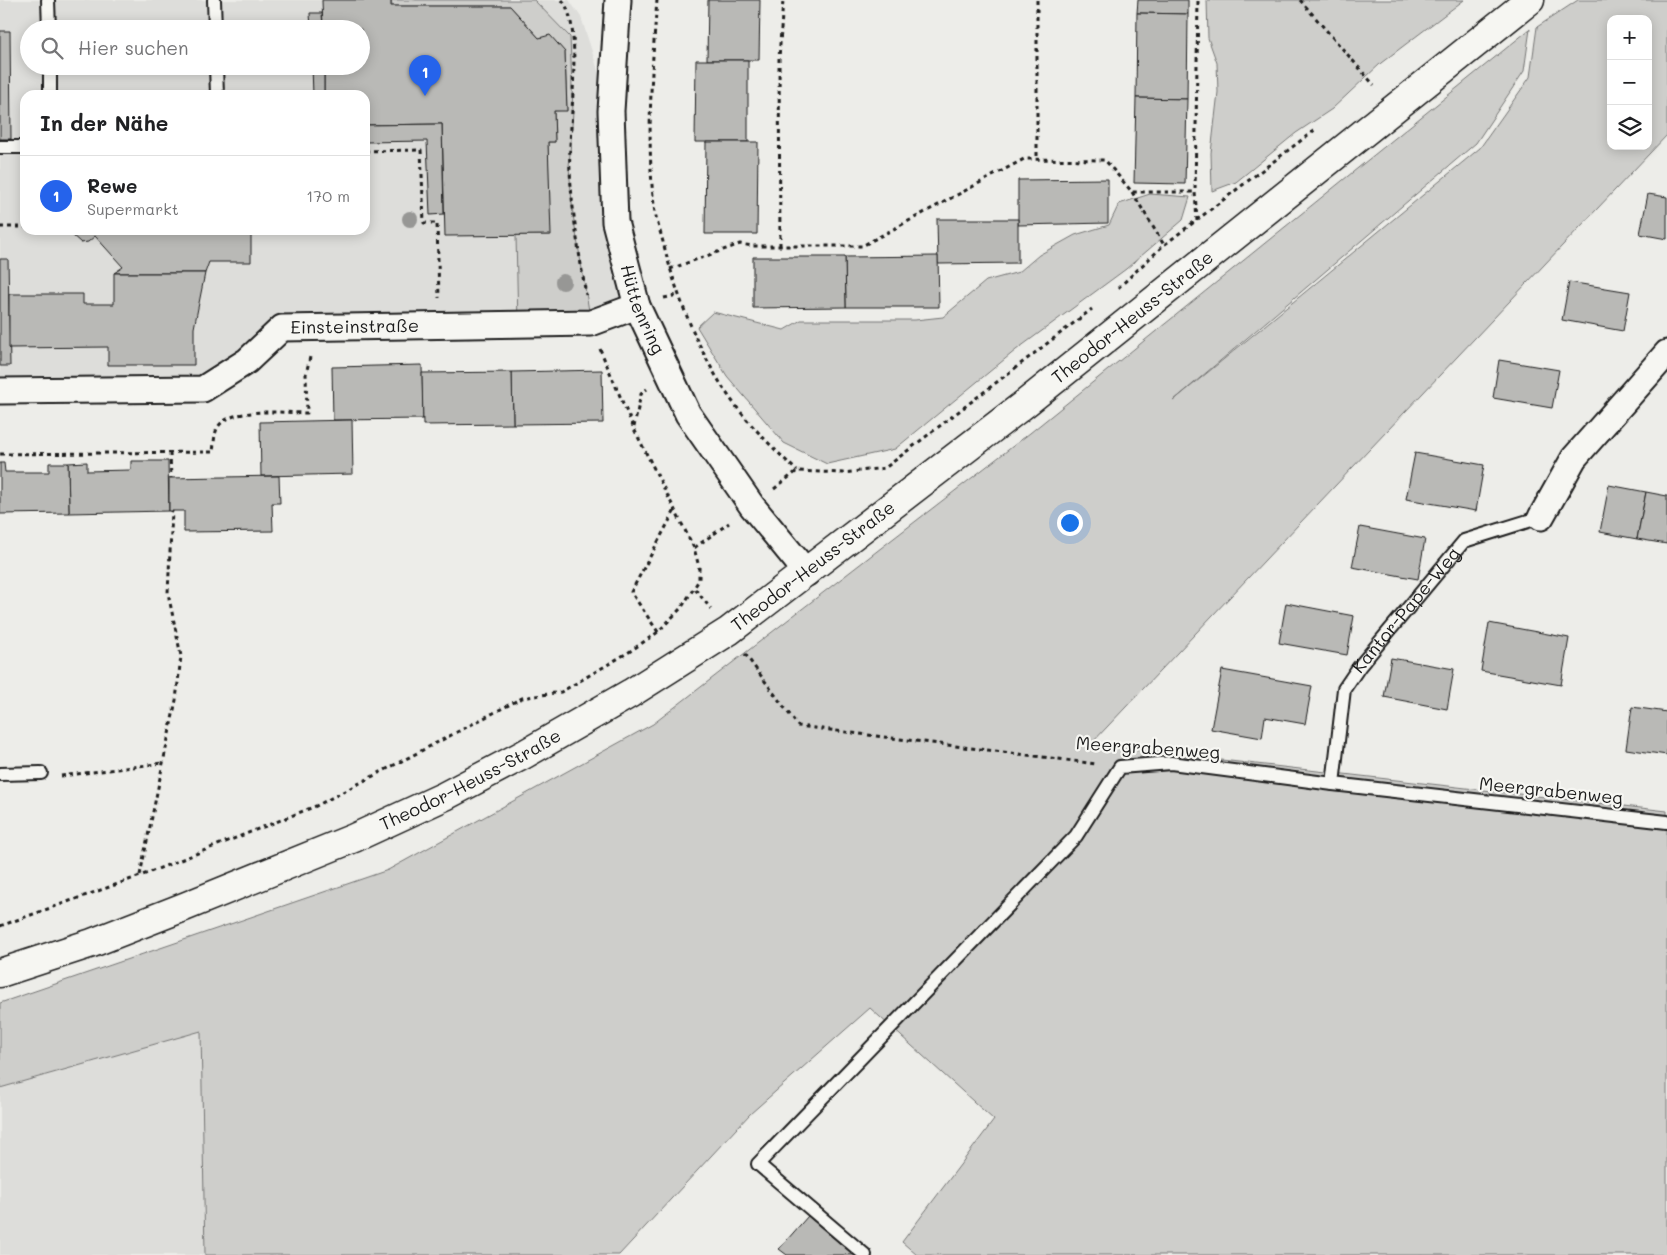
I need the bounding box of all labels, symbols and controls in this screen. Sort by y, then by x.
map controls [1607,15,1652,150]
button: + [1607,15,1652,60]
search box [20,20,370,75]
icon: search [38,34,66,62]
text: Hier suchen [78,35,189,60]
pin: 1 [409,55,441,96]
button: − [1607,60,1652,105]
button: layers [1607,105,1652,150]
text: In der Nähe [40,109,168,136]
text: Rewe [87,173,137,198]
text: 1 [52,185,60,206]
text: 170 m [306,185,350,206]
text: Supermarkt [87,198,179,219]
street label: Theodor-Heuss-Straße [1046,245,1218,389]
street label: Hüttenring [616,262,671,358]
street label: Einsteinstraße [290,313,419,339]
street label: Theodor-Heuss-Straße [726,495,899,636]
your location [1057,510,1083,536]
street label: Kantor-Pape-Weg [1346,542,1465,678]
street label: Theodor-Heuss-Straße [375,723,565,836]
street label: Meergrabenweg [1075,730,1221,764]
street label: Meergrabenweg [1478,771,1624,809]

